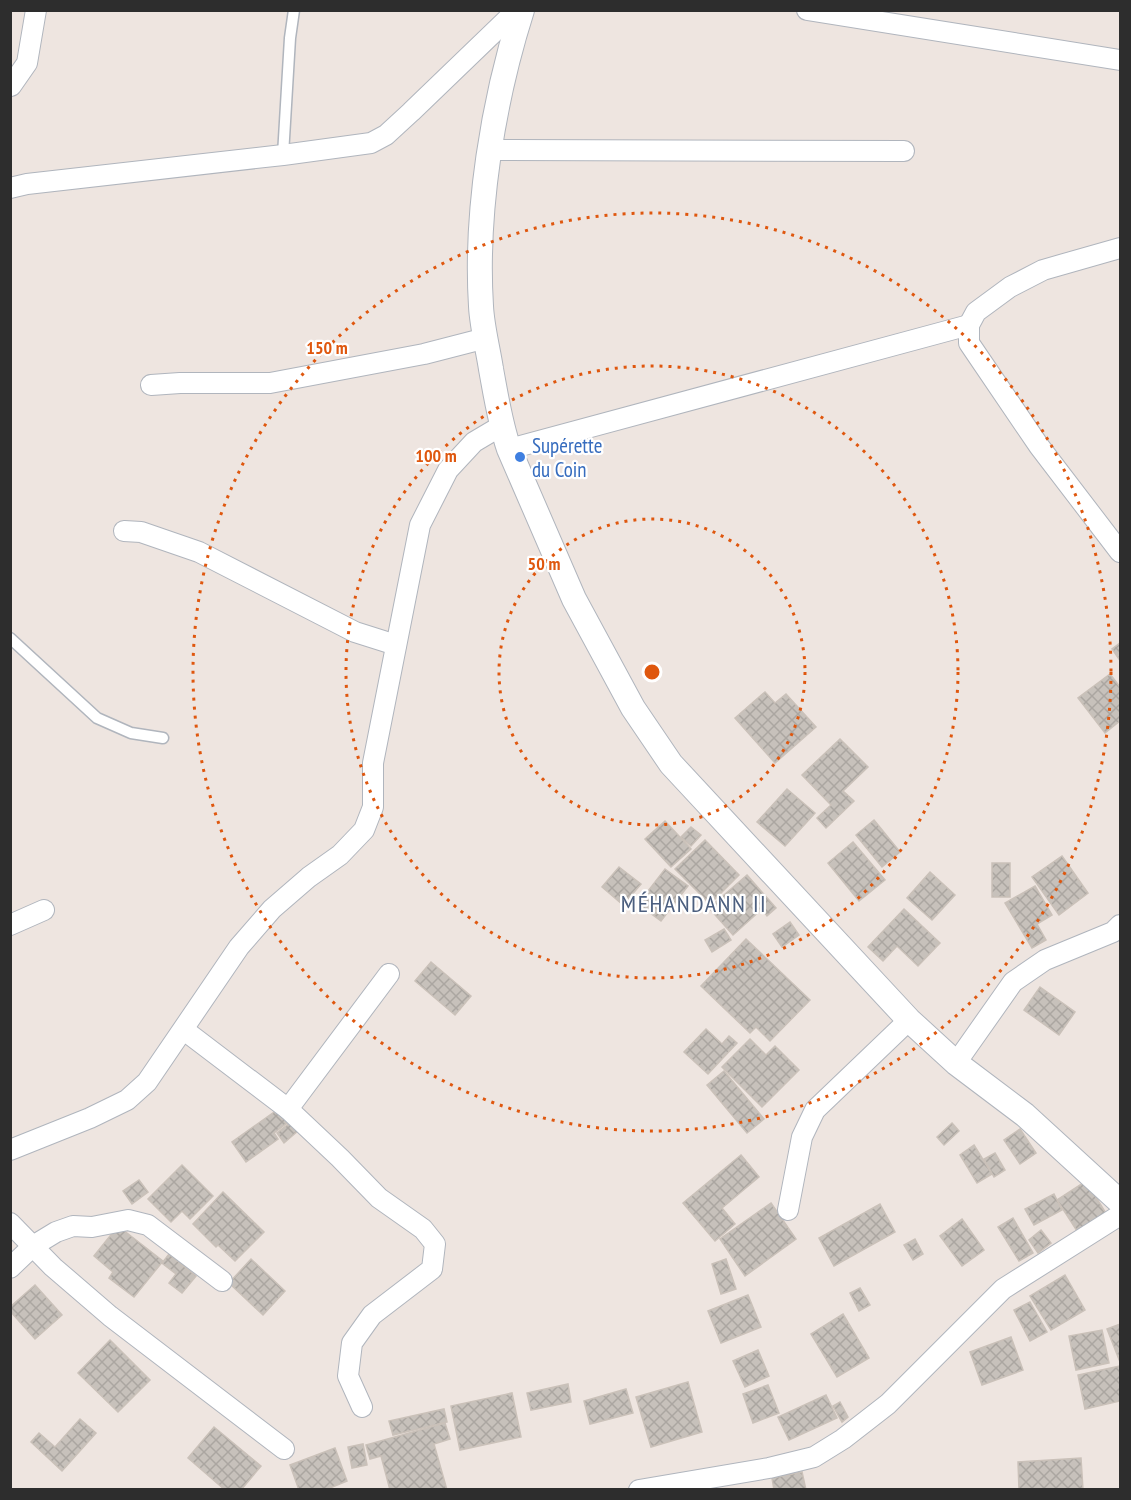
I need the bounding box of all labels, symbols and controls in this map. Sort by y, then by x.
text: 150 m [306,336,348,359]
place label: Supérette du Coin [532,432,602,483]
text: 100 m [415,444,457,467]
marker: Supérette du Coin [513,450,527,464]
text: 50 m [528,552,560,575]
centre of rings [642,662,662,682]
district label: MÉHANDANN II [621,888,767,919]

